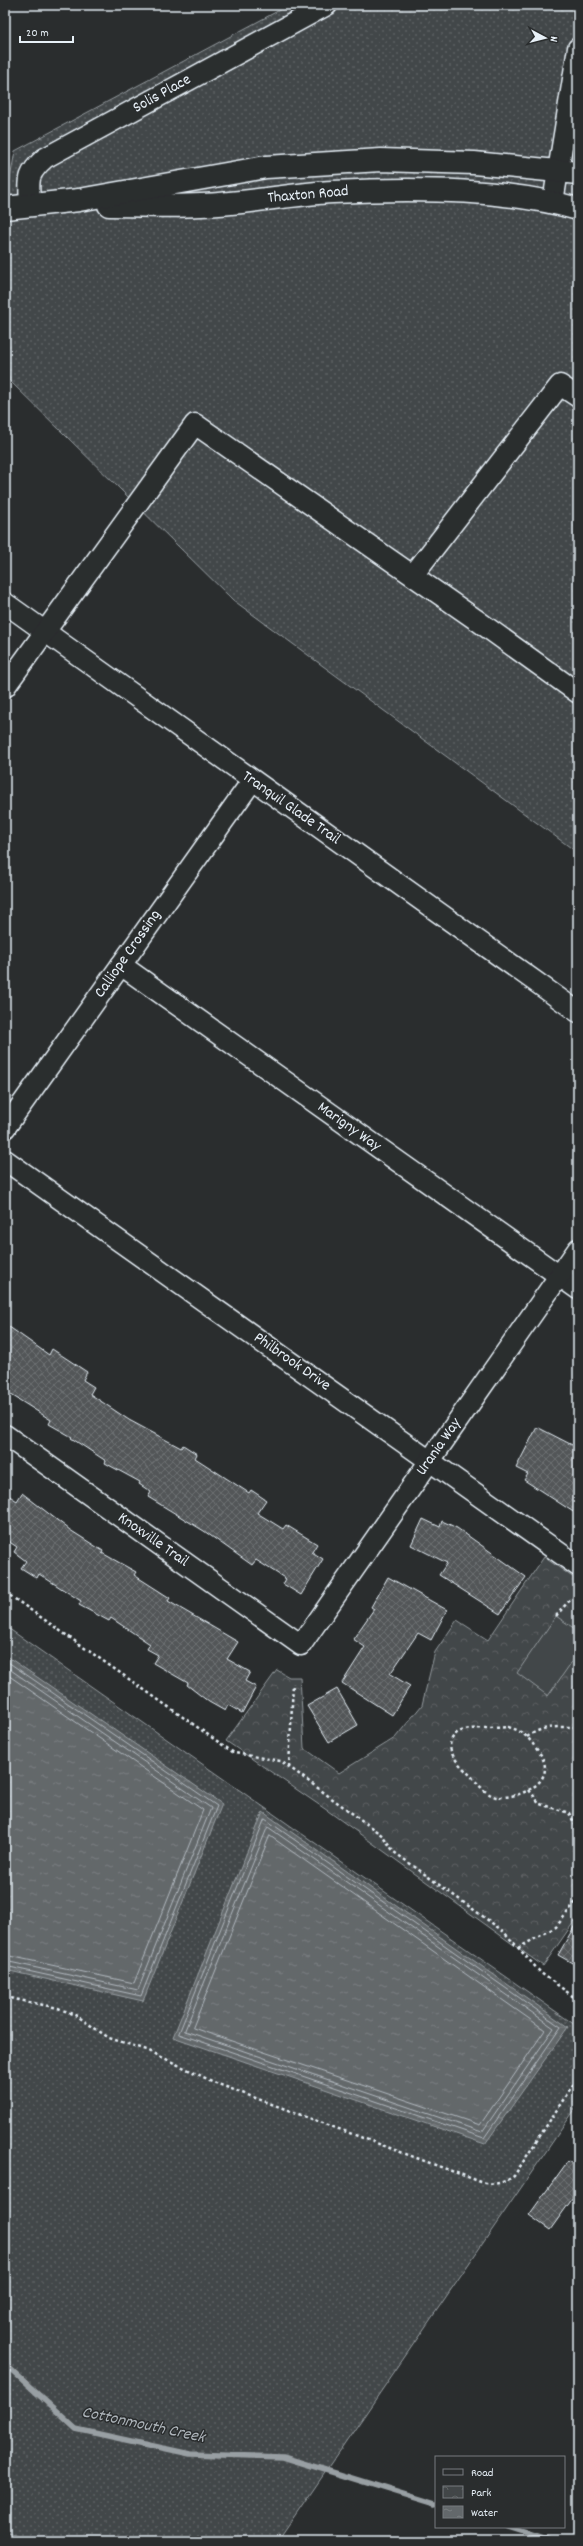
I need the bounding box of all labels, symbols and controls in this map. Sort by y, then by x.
scale bar [20,18,73,44]
north arrow [525,18,565,58]
text: 20 m [26,25,49,42]
text: N [545,35,561,43]
street label: Solis Place [129,69,195,119]
street label: Thaxton Road [267,180,349,210]
street label: Tranquil Glade Trail [237,765,345,851]
street label: Calliope Crossing [89,905,167,1003]
street label: Marigny Way [312,1097,386,1158]
street label: Philbrook Drive [249,1327,335,1397]
street label: Urania Way [411,1413,468,1481]
street label: Knoxville Trail [113,1507,193,1573]
water label: Cottonmouth Creek [79,2401,209,2451]
legend [435,2456,565,2528]
text: Road [471,2465,493,2482]
text: Park [471,2485,492,2502]
text: Water [471,2505,498,2522]

